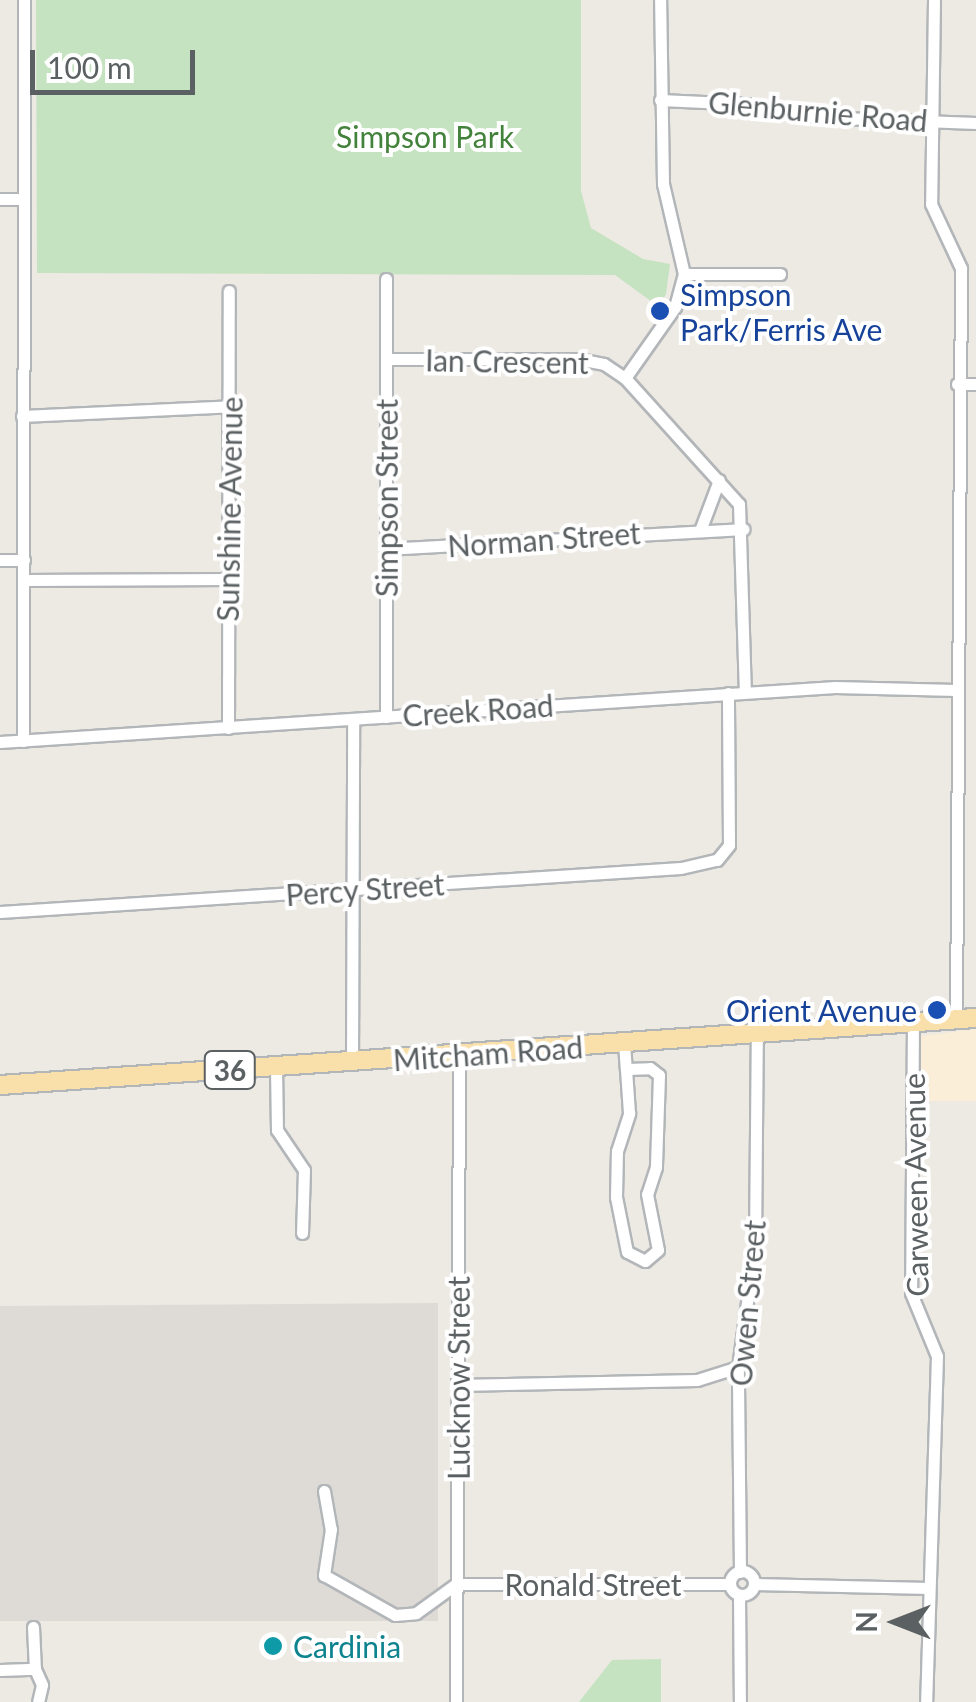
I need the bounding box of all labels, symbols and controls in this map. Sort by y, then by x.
scale bar [35,30,200,92]
text: 100 m [47,49,132,85]
street label: Glenburnie Road [707,83,929,139]
park label: Simpson Park [336,118,514,154]
place label: Simpson Park/Ferris Ave [680,276,883,346]
marker: Simpson Park/Ferris Ave [649,300,671,322]
street label: Ian Crescent [425,342,589,380]
street label: Sunshine Avenue [209,396,249,622]
street label: Simpson Street [368,399,404,597]
street label: Norman Street [446,514,642,564]
street label: Creek Road [401,687,555,733]
street label: Percy Street [284,865,446,913]
place label: Orient Avenue [725,992,917,1028]
marker: Orient Avenue [926,999,948,1021]
street label: Mitcham Road [392,1028,584,1078]
road number: 36 [202,1047,258,1093]
street label: Carween Avenue [895,1072,935,1298]
street label: Owen Street [722,1218,772,1388]
street label: Lucknow Street [440,1276,476,1480]
street label: Ronald Street [504,1566,682,1602]
north arrow [846,1572,946,1672]
text: N [849,1611,883,1633]
place label: Cardinia [293,1628,401,1664]
marker: Cardinia [262,1635,284,1657]

